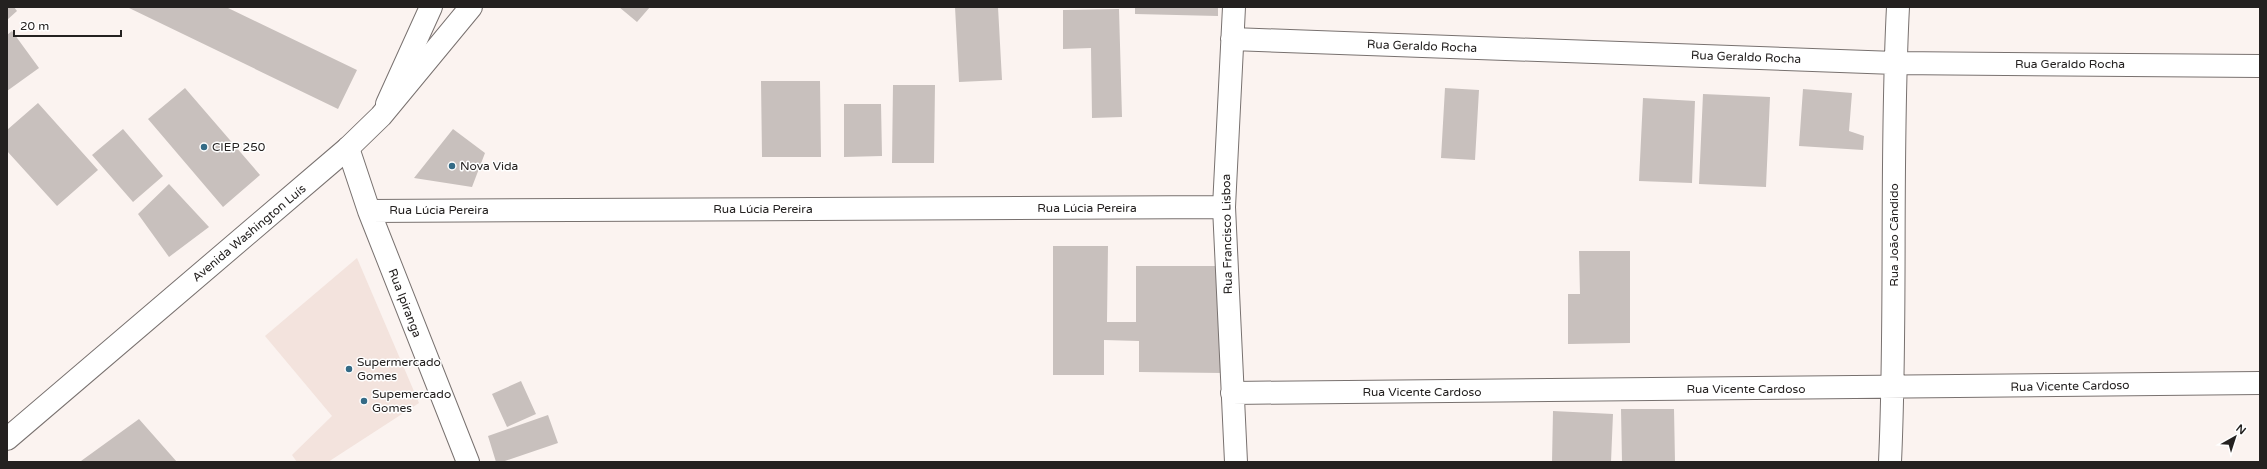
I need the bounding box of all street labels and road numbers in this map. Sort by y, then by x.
street label: Rua Geraldo Rocha [1367,37,1477,55]
street label: Rua Geraldo Rocha [1691,48,1801,66]
street label: Rua Geraldo Rocha [2015,57,2125,71]
street label: Rua Francisco Lisboa [1219,174,1235,294]
street label: Avenida Washington Luís [189,181,309,285]
street label: Rua João Cândido [1887,183,1901,287]
street label: Rua Lúcia Pereira [1037,201,1137,215]
street label: Rua Lúcia Pereira [713,202,813,216]
street label: Rua Lúcia Pereira [389,203,489,217]
street label: Rua Ipiranga [385,267,425,339]
street label: Rua Vicente Cardoso [2010,378,2130,394]
street label: Rua Vicente Cardoso [1686,382,1806,396]
street label: Rua Vicente Cardoso [1362,385,1482,399]

